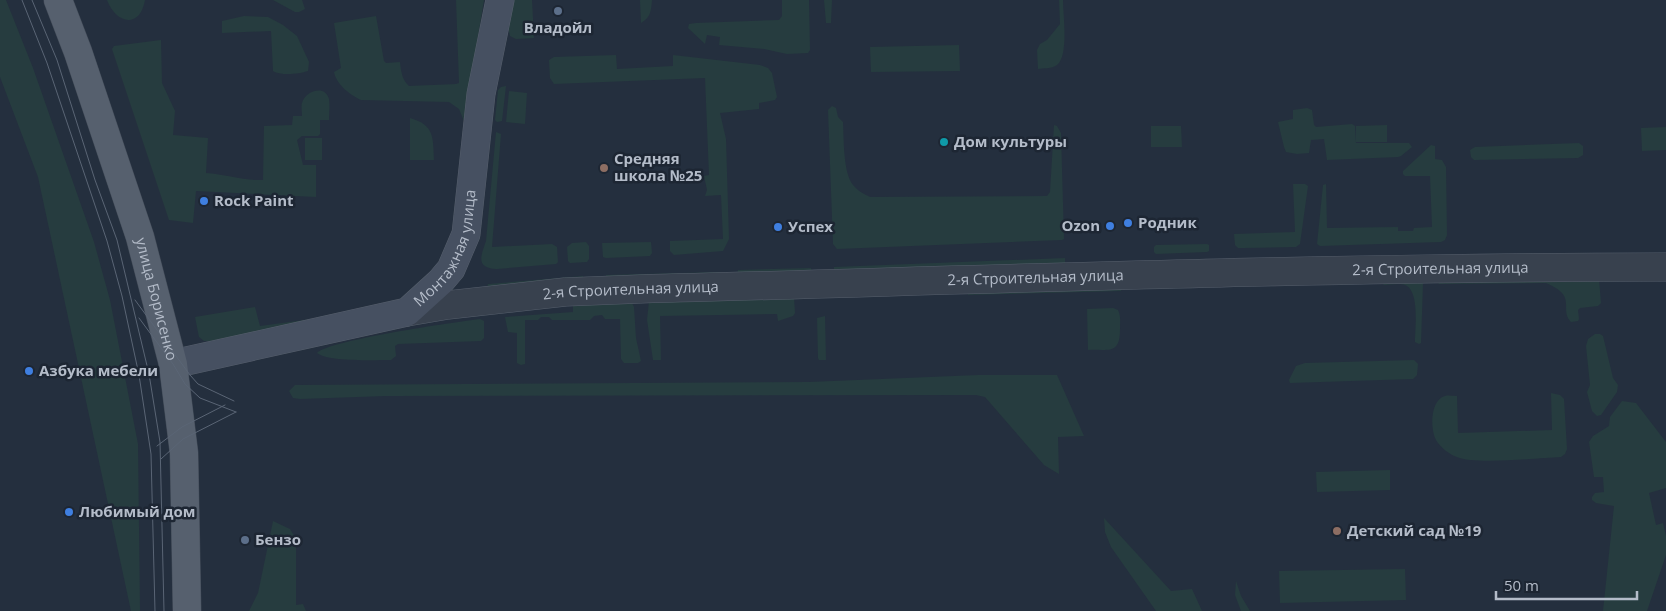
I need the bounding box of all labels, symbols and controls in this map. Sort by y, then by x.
marker: Владойл [552,5,564,17]
place label: Владойл [524,17,592,37]
place label: Дом культуры [954,131,1067,151]
marker: Дом культуры [938,136,950,148]
place label: Средняя школа №25 [614,148,702,185]
marker: Средняя школа №25 [598,162,610,174]
street label: Монтажная улица [409,189,480,310]
place label: Rock Paint [214,190,294,210]
marker: Rock Paint [198,195,210,207]
place label: Родник [1138,212,1197,232]
place label: Ozon [1062,215,1100,235]
place label: Успех [788,216,833,236]
marker: Родник [1122,217,1134,229]
marker: Ozon [1104,220,1116,232]
marker: Успех [772,221,784,233]
street label: улица Борисенко [132,235,183,362]
street label: 2-я Строительная улица [1352,257,1529,279]
street label: 2-я Строительная улица [947,264,1124,289]
street label: 2-я Строительная улица [541,276,719,303]
place label: Азбука мебели [39,360,158,380]
marker: Азбука мебели [23,365,35,377]
place label: Любимый дом [79,501,196,521]
marker: Любимый дом [63,506,75,518]
place label: Детский сад №19 [1347,520,1482,540]
marker: Детский сад №19 [1331,525,1343,537]
place label: Бензо [255,529,301,549]
marker: Бензо [239,534,251,546]
scale bar [1496,568,1637,600]
text: 50 m [1504,575,1539,595]

